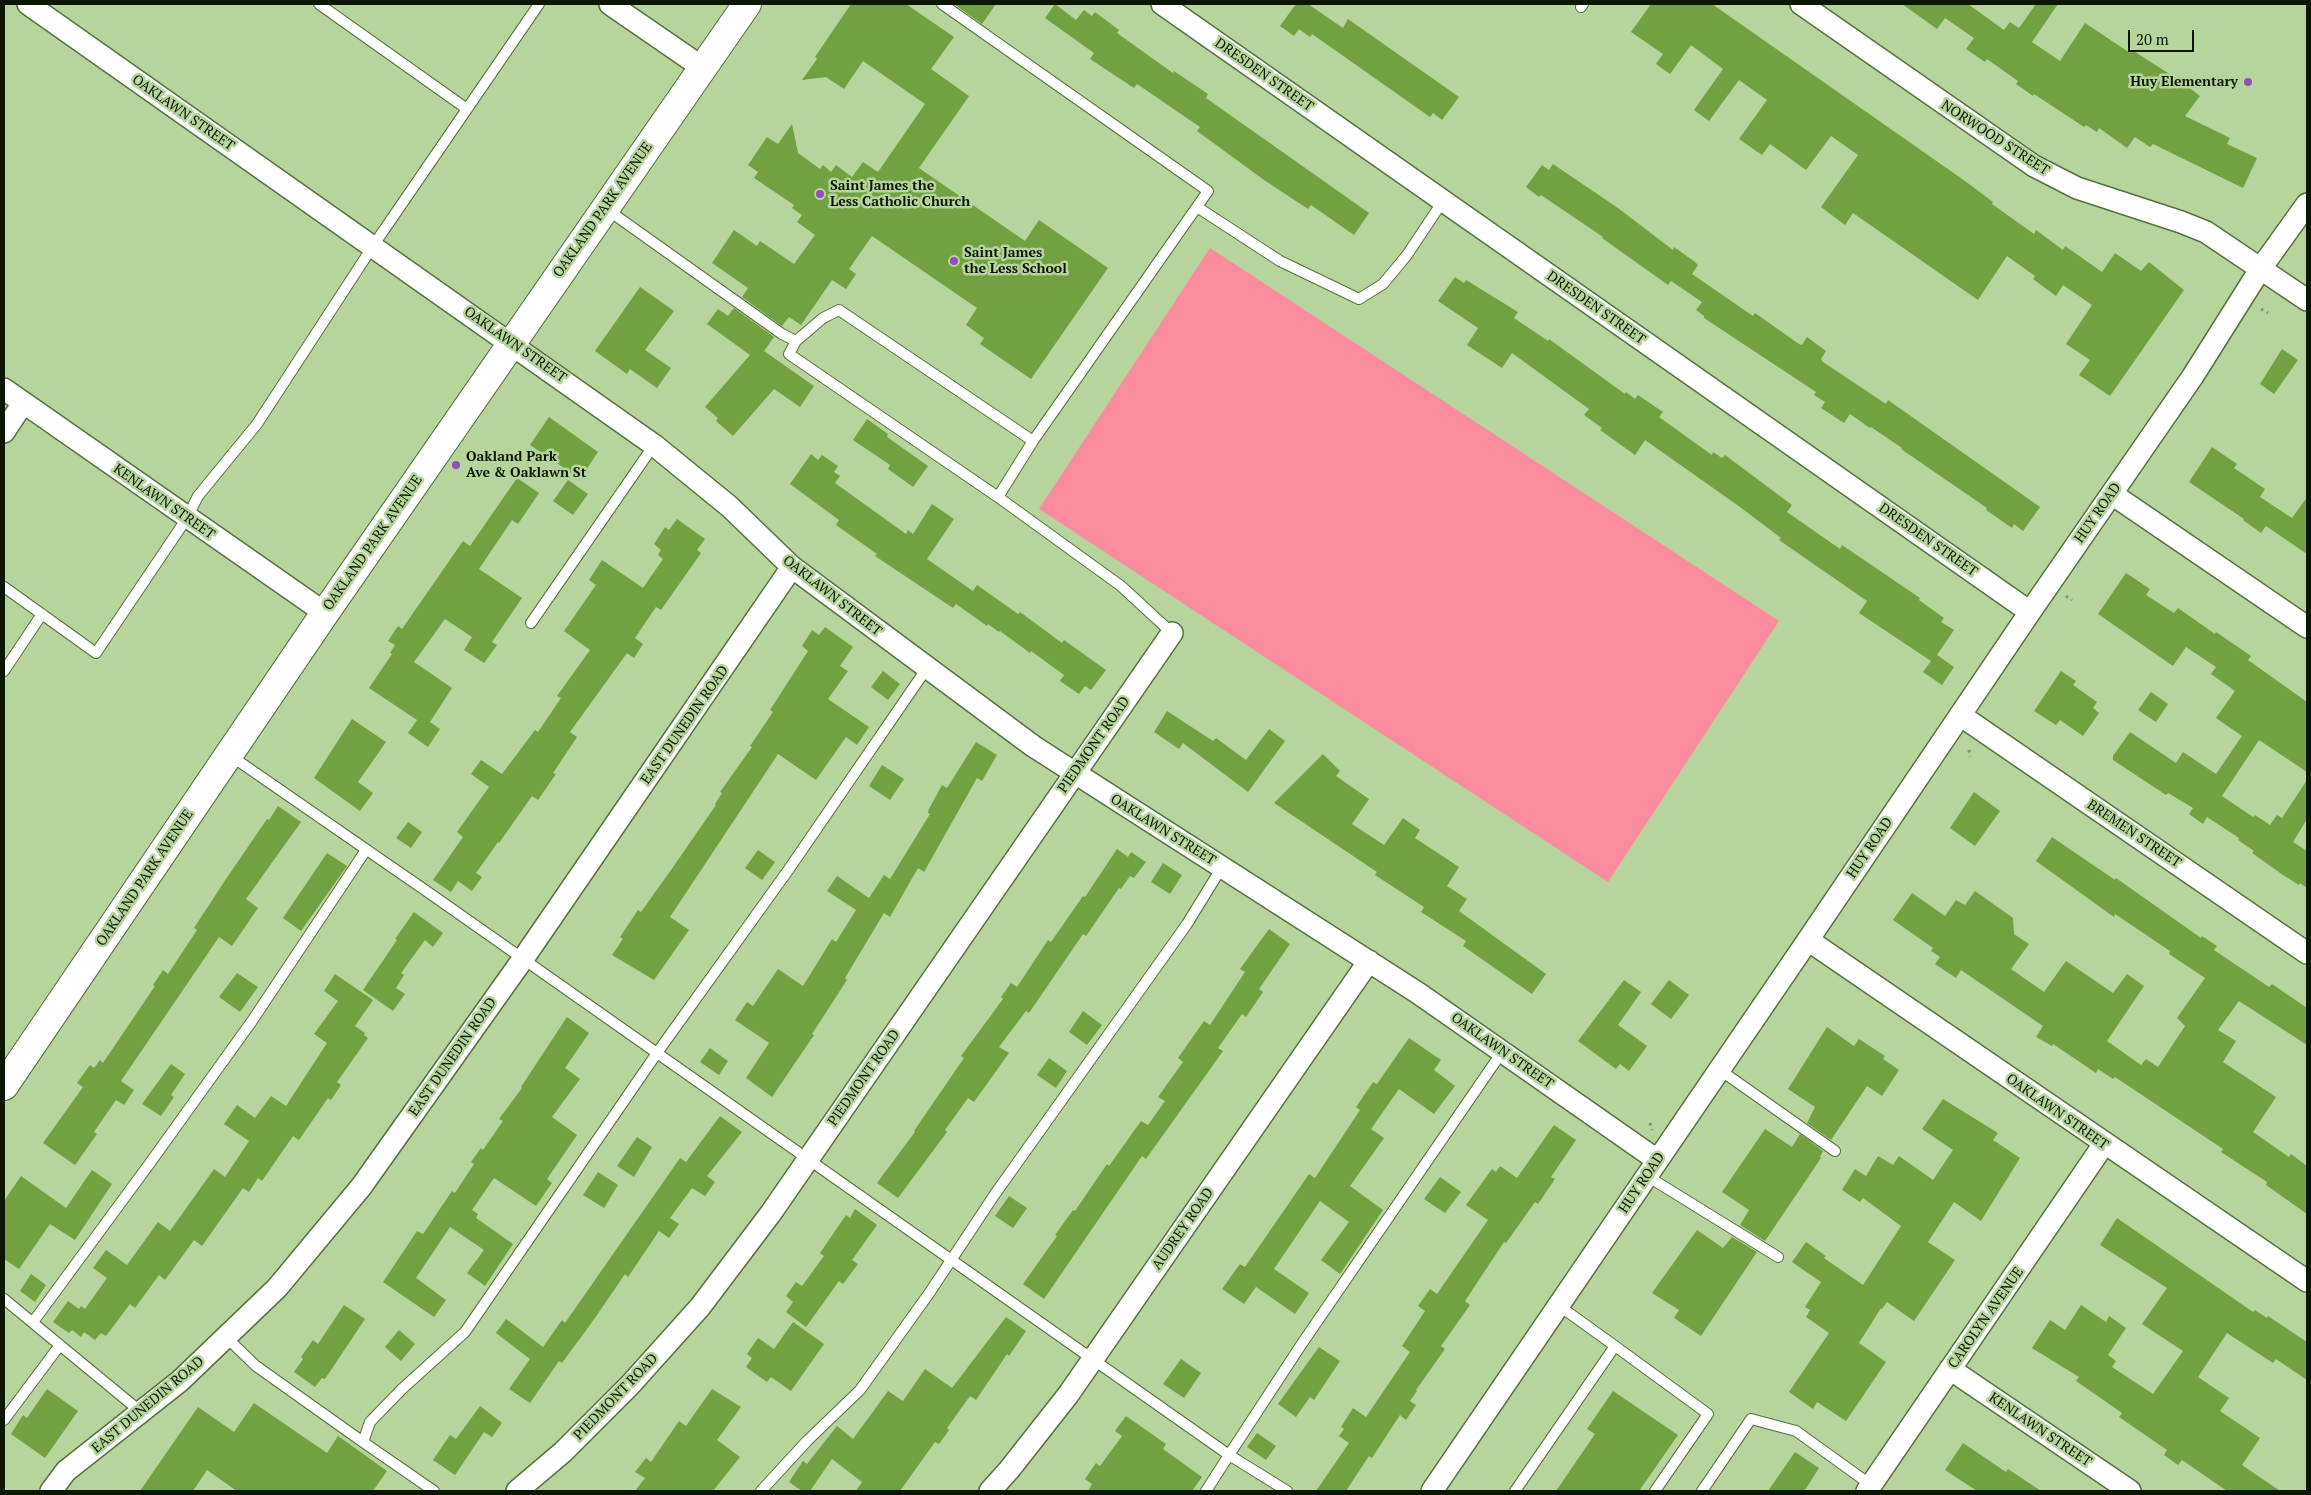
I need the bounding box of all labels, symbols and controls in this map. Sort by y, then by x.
scale bar [2131,20,2197,52]
text: 20 m [2136,29,2169,49]
street label: DRESDEN STREET [1212,35,1316,115]
street label: OAKLAWN STREET [129,71,237,155]
place label: Huy Elementary [2130,74,2238,90]
marker: Huy Elementary [2242,76,2254,88]
street label: NORWOOD STREET [1938,97,2052,179]
street label: OAKLAND PARK AVENUE [550,139,656,281]
place label: Saint James the Less Catholic Church [830,178,970,210]
marker: Saint James the Less Catholic Church [814,188,826,200]
place label: Saint James the Less School [964,245,1067,278]
marker: Saint James the Less School [948,255,960,267]
street label: DRESDEN STREET [1544,268,1648,348]
street label: OAKLAWN STREET [461,303,569,387]
place label: Oakland Park Ave & Oaklawn St [466,449,586,482]
marker: Oakland Park Ave & Oaklawn St [450,459,462,471]
street label: KENLAWN STREET [110,461,218,543]
street label: OAKLAND PARK AVENUE [320,472,426,614]
street label: HUY ROAD [2071,480,2125,546]
street label: DRESDEN STREET [1876,500,1980,580]
street label: OAKLAWN STREET [779,552,885,640]
street label: EAST DUNEDIN ROAD [638,662,732,788]
street label: PIEDMONT ROAD [1055,694,1133,796]
street label: OAKLAWN STREET [1107,791,1219,869]
street label: BREMEN STREET [2084,796,2184,872]
street label: OAKLAND PARK AVENUE [93,807,197,949]
street label: HUY ROAD [1844,814,1896,882]
street label: EAST DUNEDIN ROAD [406,994,500,1120]
street label: OAKLAWN STREET [1448,1009,1556,1093]
street label: PIEDMONT ROAD [825,1027,903,1129]
street label: OAKLAWN STREET [2003,1070,2111,1154]
street label: HUY ROAD [1616,1149,1668,1217]
street label: AUDREY ROAD [1149,1185,1217,1273]
street label: CAROLYN AVENUE [1945,1264,2027,1372]
street label: PIEDMONT ROAD [570,1350,662,1444]
street label: EAST DUNEDIN ROAD [89,1353,207,1457]
street label: KENLAWN STREET [1985,1389,2095,1471]

